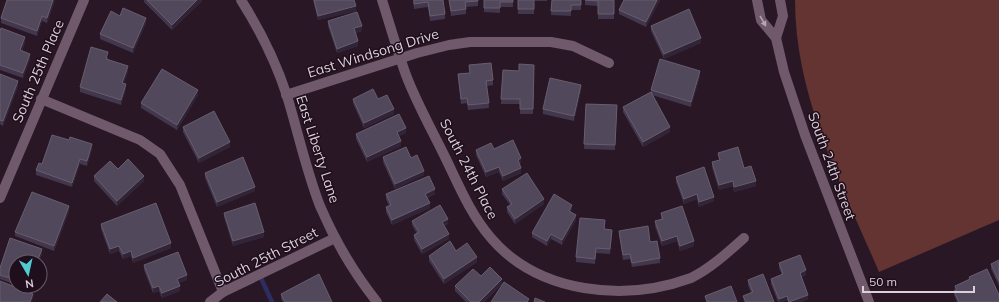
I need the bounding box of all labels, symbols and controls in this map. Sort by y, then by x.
one-way arrow [760,15,766,27]
street label: South 25th Place [8,17,68,125]
street label: East Windsong Drive [305,24,441,82]
street label: East Liberty Lane [292,93,344,205]
street label: South 24th Street [804,109,860,223]
street label: South 24th Place [436,116,502,222]
street label: South 25th Street [211,223,321,291]
north arrow [8,254,48,294]
scale bar [863,268,974,294]
text: 50 m [869,274,897,289]
text: N [24,276,35,291]

